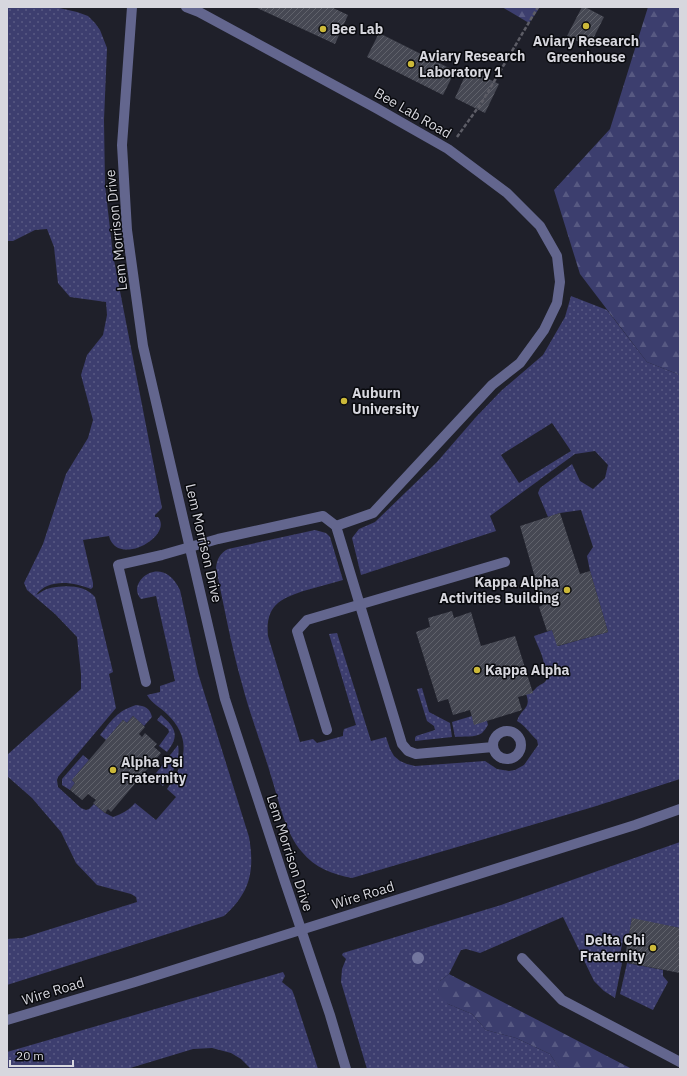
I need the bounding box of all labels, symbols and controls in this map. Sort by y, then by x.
place label: Bee Lab [331,20,383,38]
marker: Aviary Research Greenhouse [581,21,591,31]
marker: Bee Lab [318,24,328,34]
place label: Aviary Research Greenhouse [533,32,639,66]
place label: Aviary Research Laboratory 1 [419,47,525,81]
marker: Aviary Research Laboratory 1 [406,59,416,69]
street label: Bee Lab Road [371,84,455,142]
street label: Lem Morrison Drive [101,168,131,291]
place label: Auburn University [352,384,419,418]
marker: Auburn University [339,396,349,406]
street label: Lem Morrison Drive [182,482,227,605]
place label: Kappa Alpha Activities Building [439,573,559,607]
marker: Kappa Alpha Activities Building [562,585,572,595]
place label: Kappa Alpha [485,661,570,679]
marker: Kappa Alpha [472,665,482,675]
place label: Alpha Psi Fraternity [121,753,187,787]
marker: Alpha Psi Fraternity [108,765,118,775]
street label: Lem Morrison Drive [263,792,317,914]
street label: Wire Road [330,877,396,913]
place label: Delta Chi Fraternity [580,931,646,965]
marker: Delta Chi Fraternity [648,943,658,953]
street label: Wire Road [20,973,86,1009]
scale bar [10,1042,73,1068]
text: 20 m [16,1048,44,1063]

